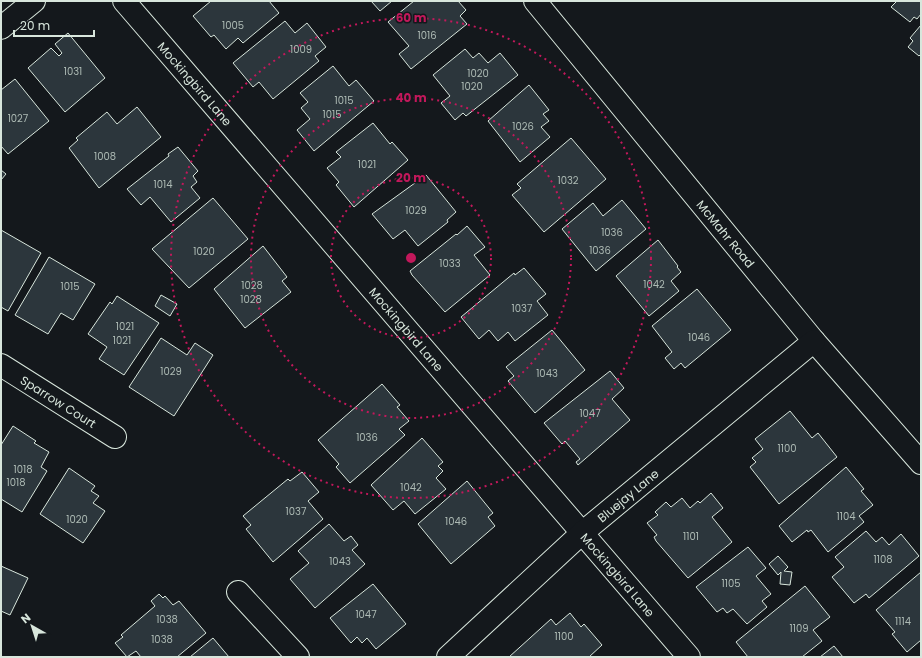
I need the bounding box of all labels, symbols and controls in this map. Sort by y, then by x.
text: 60 m [396,9,427,26]
scale bar [14,12,94,38]
text: 20 m [20,17,50,34]
house number: 1005 [222,18,244,33]
house number: 1016 [417,28,437,43]
street label: Mockingbird Lane [154,38,236,129]
house number: 1009 [290,42,312,57]
house number: 1031 [64,64,82,79]
house number: 1020 [467,66,489,81]
house number: 1020 [461,79,483,94]
text: 40 m [395,89,427,106]
house number: 1015 [335,93,353,108]
house number: 1015 [323,107,341,122]
house number: 1027 [8,111,29,126]
house number: 1026 [512,119,534,134]
house number: 1008 [94,149,116,164]
house number: 1021 [358,157,376,172]
text: 20 m [396,169,426,186]
house number: 1032 [557,173,579,188]
house number: 1014 [154,177,172,192]
street label: McMahr Road [693,196,759,271]
house number: 1029 [405,203,427,218]
house number: 1036 [601,225,623,240]
house number: 1036 [589,243,611,258]
house number: 1020 [193,244,215,259]
centre of rings [404,251,418,265]
house number: 1033 [439,256,461,271]
house number: 1042 [643,277,665,292]
house number: 1028 [241,278,263,293]
house number: 1015 [61,279,79,294]
street label: Mockingbird Lane [366,284,447,375]
house number: 1028 [240,292,262,307]
house number: 1037 [512,301,533,316]
house number: 1021 [116,319,134,334]
house number: 1046 [688,330,710,345]
house number: 1021 [113,333,131,348]
house number: 1029 [160,364,182,379]
house number: 1043 [536,366,558,381]
street label: Sparrow Court [17,371,100,432]
house number: 1047 [579,406,601,421]
house number: 1036 [356,430,378,445]
house number: 1100 [778,441,796,456]
house number: 1018 [14,462,33,477]
street label: Bluejay Lane [593,465,662,526]
house number: 1018 [7,475,26,490]
house number: 1042 [400,480,422,495]
house number: 1037 [286,504,307,519]
house number: 1104 [837,509,855,524]
house number: 1020 [66,512,88,527]
house number: 1046 [445,514,467,529]
street label: Mockingbird Lane [577,529,659,620]
house number: 1101 [683,529,699,544]
house number: 1108 [874,552,893,567]
house number: 1043 [329,554,351,569]
house number: 1105 [722,576,740,591]
north arrow [12,606,52,646]
house number: 1047 [355,607,377,622]
text: N [17,609,34,627]
house number: 1038 [156,612,178,627]
house number: 1114 [895,614,911,629]
house number: 1109 [790,621,808,636]
house number: 1100 [555,629,573,644]
house number: 1038 [151,632,173,647]

